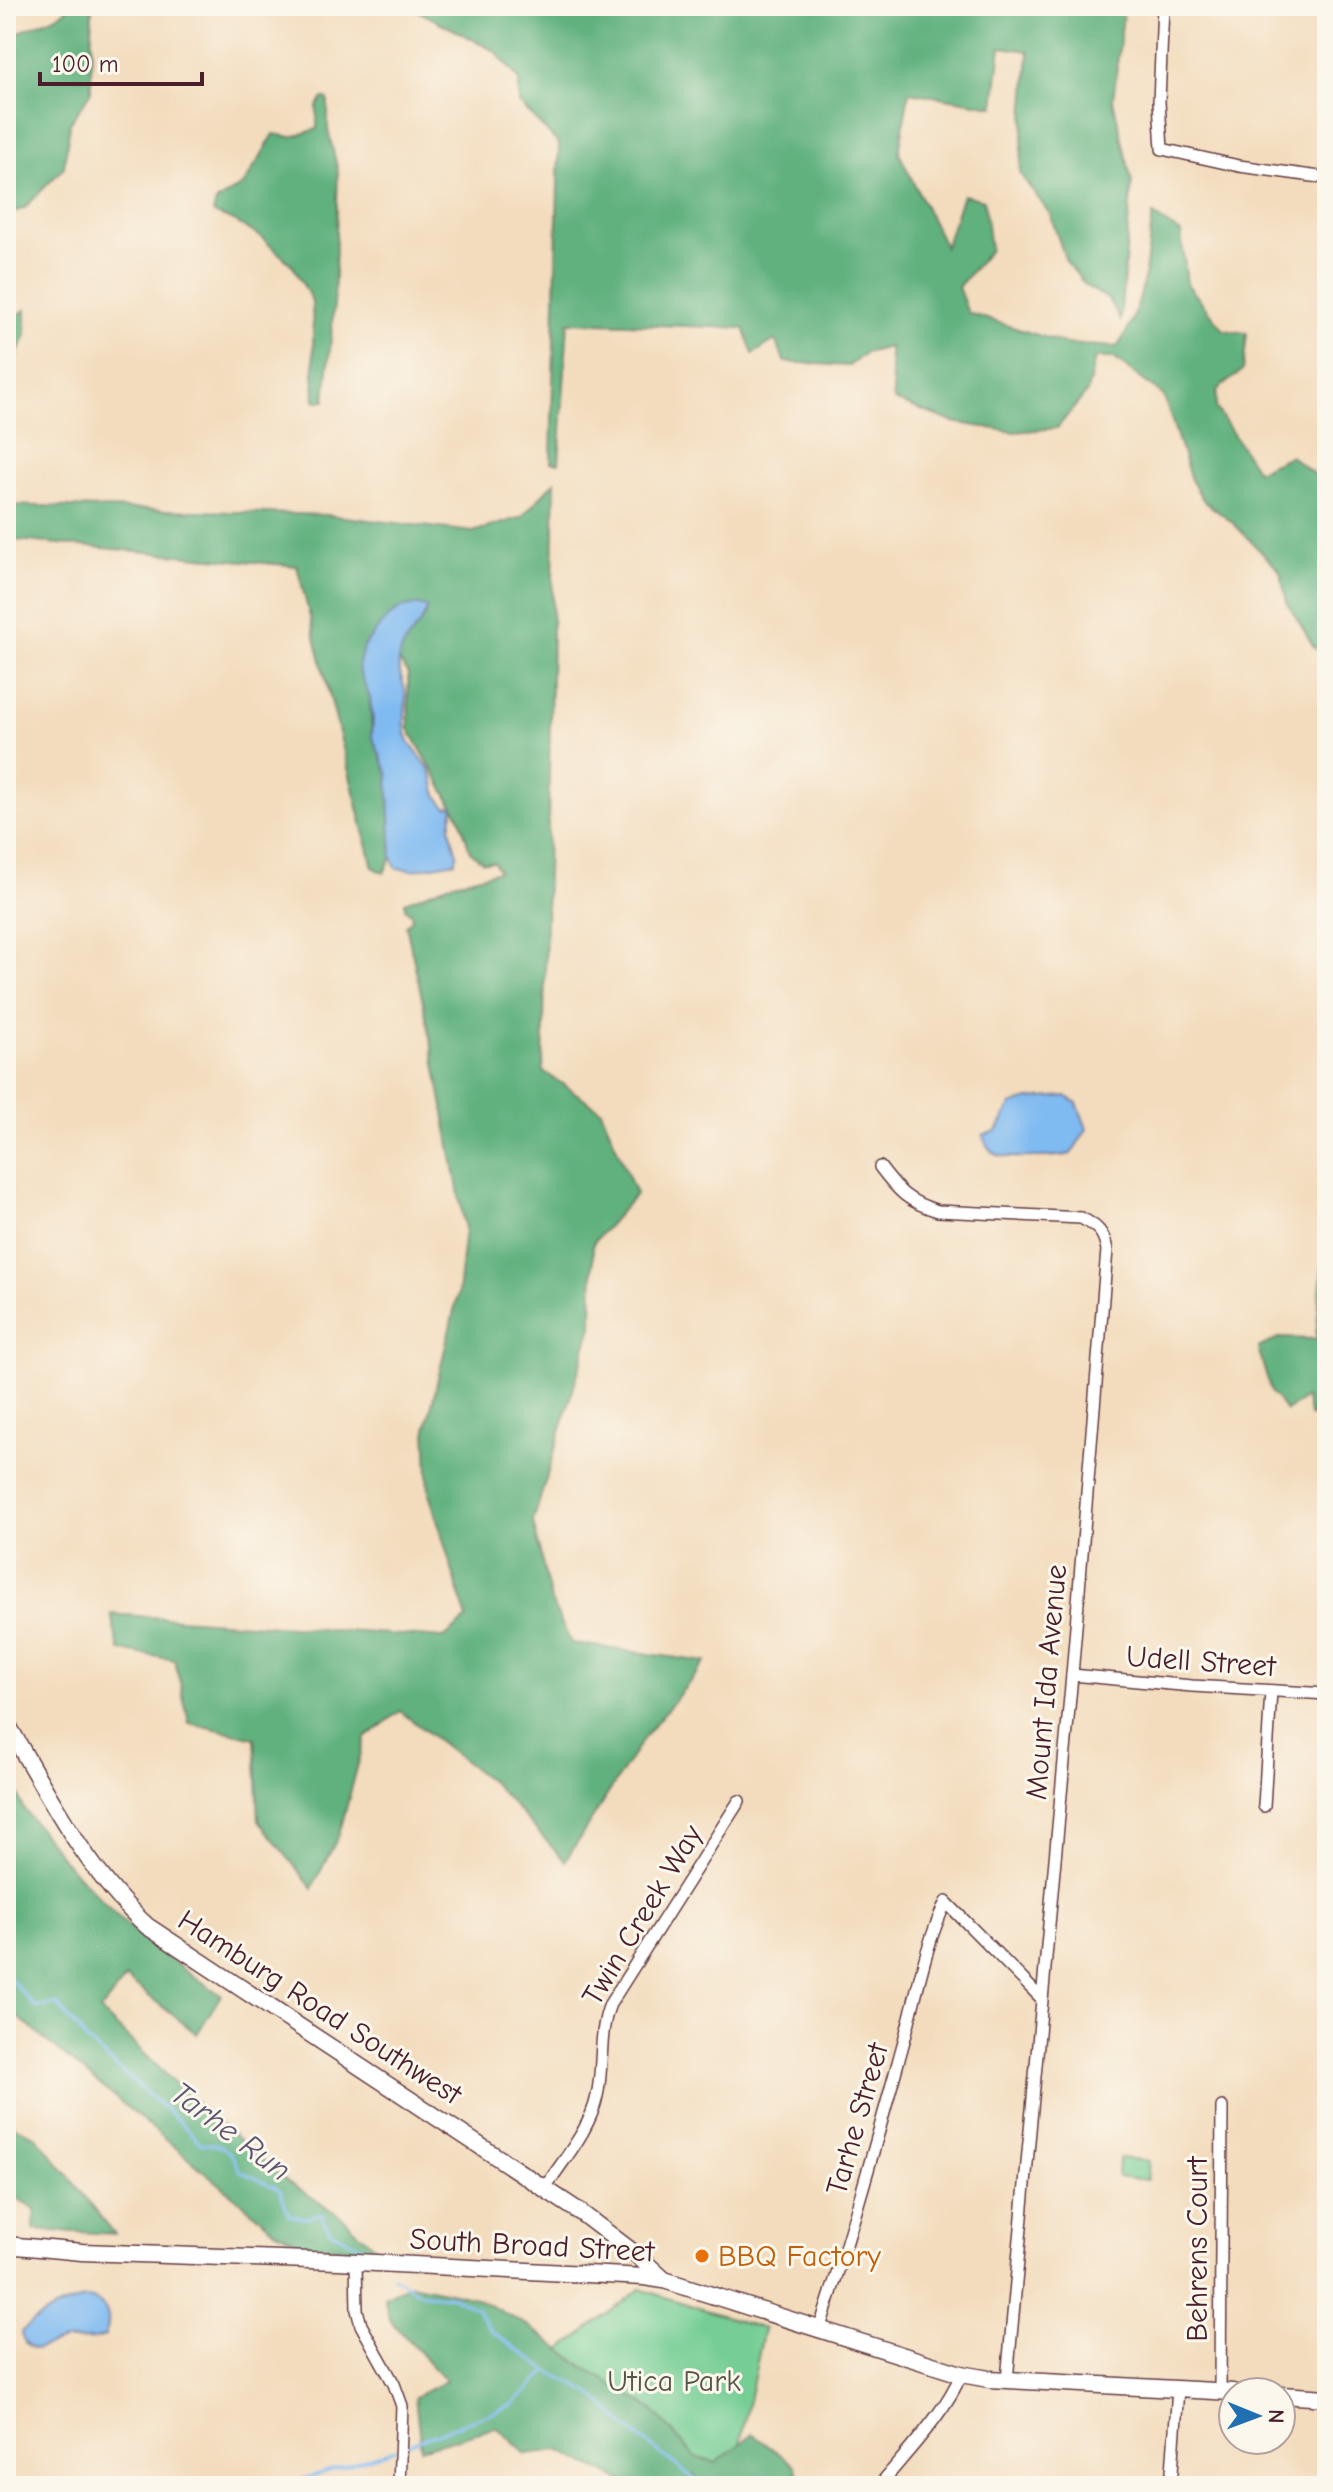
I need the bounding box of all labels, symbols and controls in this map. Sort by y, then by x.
scale bar [40,36,202,86]
text: 100 m [52,50,119,78]
street label: Mount Ida Avenue [1019,1563,1074,1801]
street label: Udell Street [1125,1639,1278,1684]
street label: Twin Creek Way [575,1818,710,2012]
street label: Hamburg Road Southwest [171,1903,469,2113]
street label: Tarhe Street [819,2038,896,2199]
water label: Tarhe Run [163,2074,298,2189]
street label: Behrens Court [1180,2155,1215,2342]
street label: South Broad Street [409,2222,657,2269]
place label: BBQ Factory [718,2239,881,2274]
marker: BBQ Factory [693,2247,711,2265]
park label: Utica Park [607,2364,741,2399]
north arrow [1217,2376,1297,2456]
text: N [1263,2409,1289,2424]

